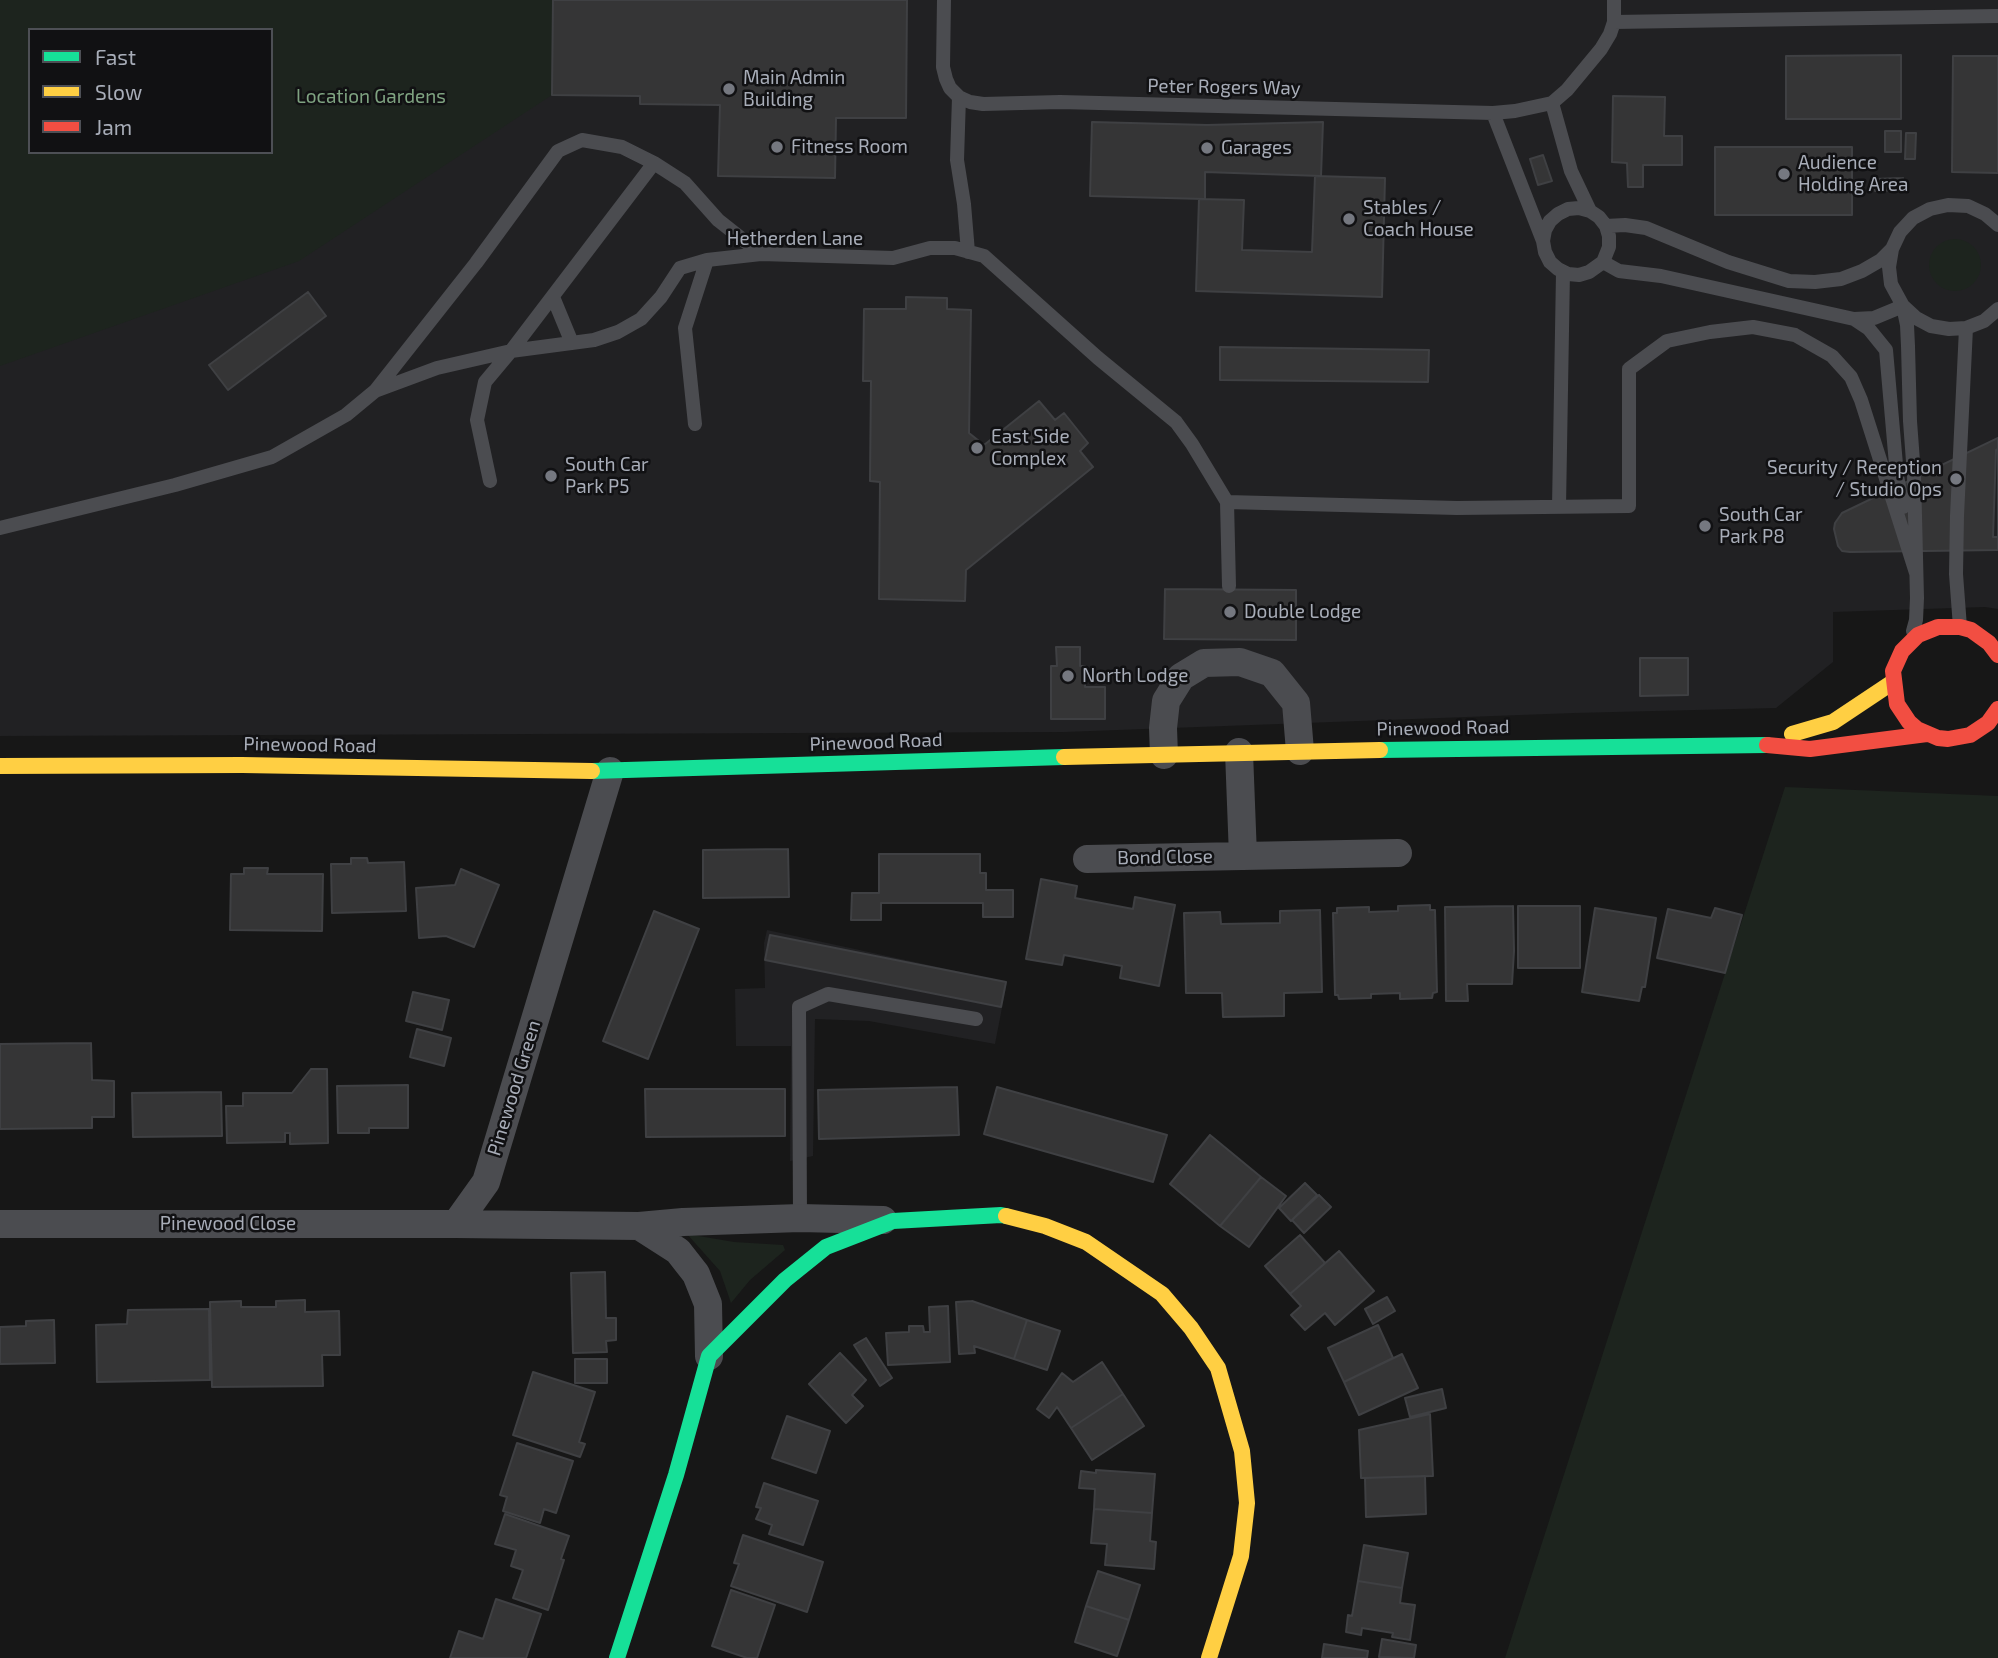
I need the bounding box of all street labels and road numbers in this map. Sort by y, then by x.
street label: Peter Rogers Way [1147,74,1301,100]
street label: Hetherden Lane [727,228,863,250]
street label: Pinewood Road [1376,715,1510,741]
street label: Pinewood Road [809,728,943,756]
street label: Pinewood Road [243,732,377,758]
street label: Bond Close [1117,845,1213,869]
street label: Pinewood Green [483,1018,545,1158]
street label: Pinewood Close [160,1213,296,1235]

